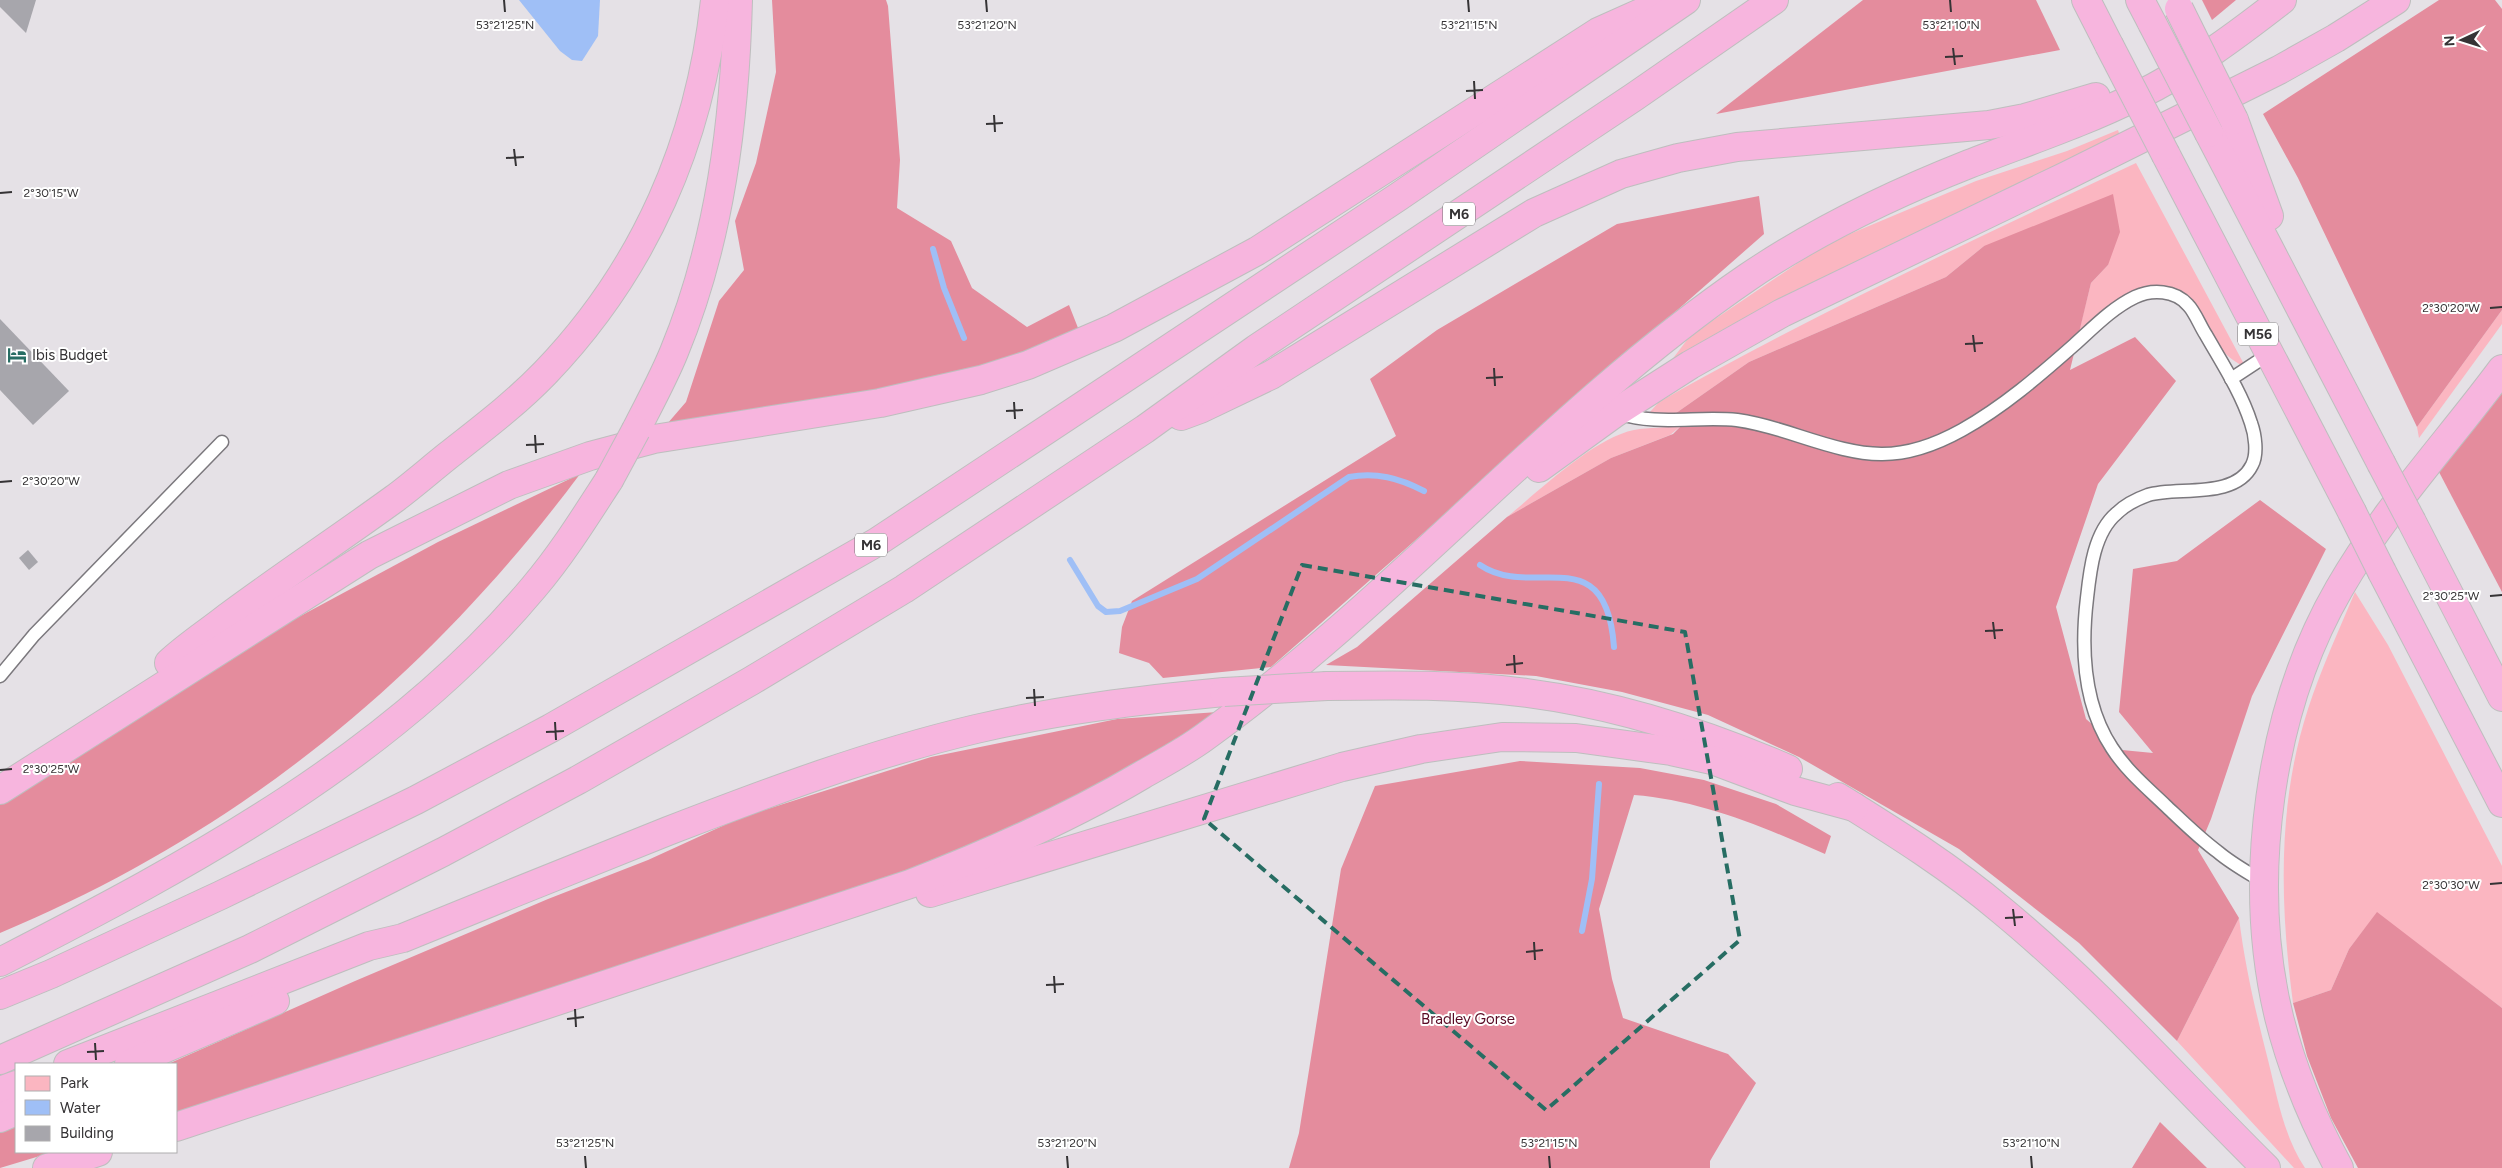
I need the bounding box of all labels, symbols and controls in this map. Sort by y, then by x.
north arrow [2437,15,2487,65]
text: 53°21'25"N [476,18,534,32]
text: 53°21'20"N [957,18,1017,32]
text: 53°21'15"N [1441,18,1497,32]
text: 53°21'10"N [1922,18,1980,32]
text: N [2441,35,2458,47]
text: 2°30'15"W [24,186,79,200]
road number: M6 [1443,202,1475,225]
text: 2°30'20"W [2422,301,2480,315]
road number: M56 [2238,322,2278,346]
hotel icon: Ibis Budget [6,344,28,366]
place label: Ibis Budget [32,346,108,364]
text: 2°30'20"W [22,474,80,488]
road number: M6 [855,534,887,556]
text: 2°30'25"W [2423,589,2480,603]
text: 2°30'25"W [23,762,80,776]
text: 2°30'30"W [2422,878,2480,892]
park label: Bradley Gorse [1421,1010,1515,1028]
legend [15,1063,178,1153]
text: Park [60,1074,89,1092]
text: Water [60,1099,100,1117]
text: Building [60,1124,114,1142]
text: 53°21'25"N [556,1136,614,1150]
text: 53°21'20"N [1037,1136,1097,1150]
text: 53°21'15"N [1521,1136,1577,1150]
text: 53°21'10"N [2002,1136,2060,1150]

